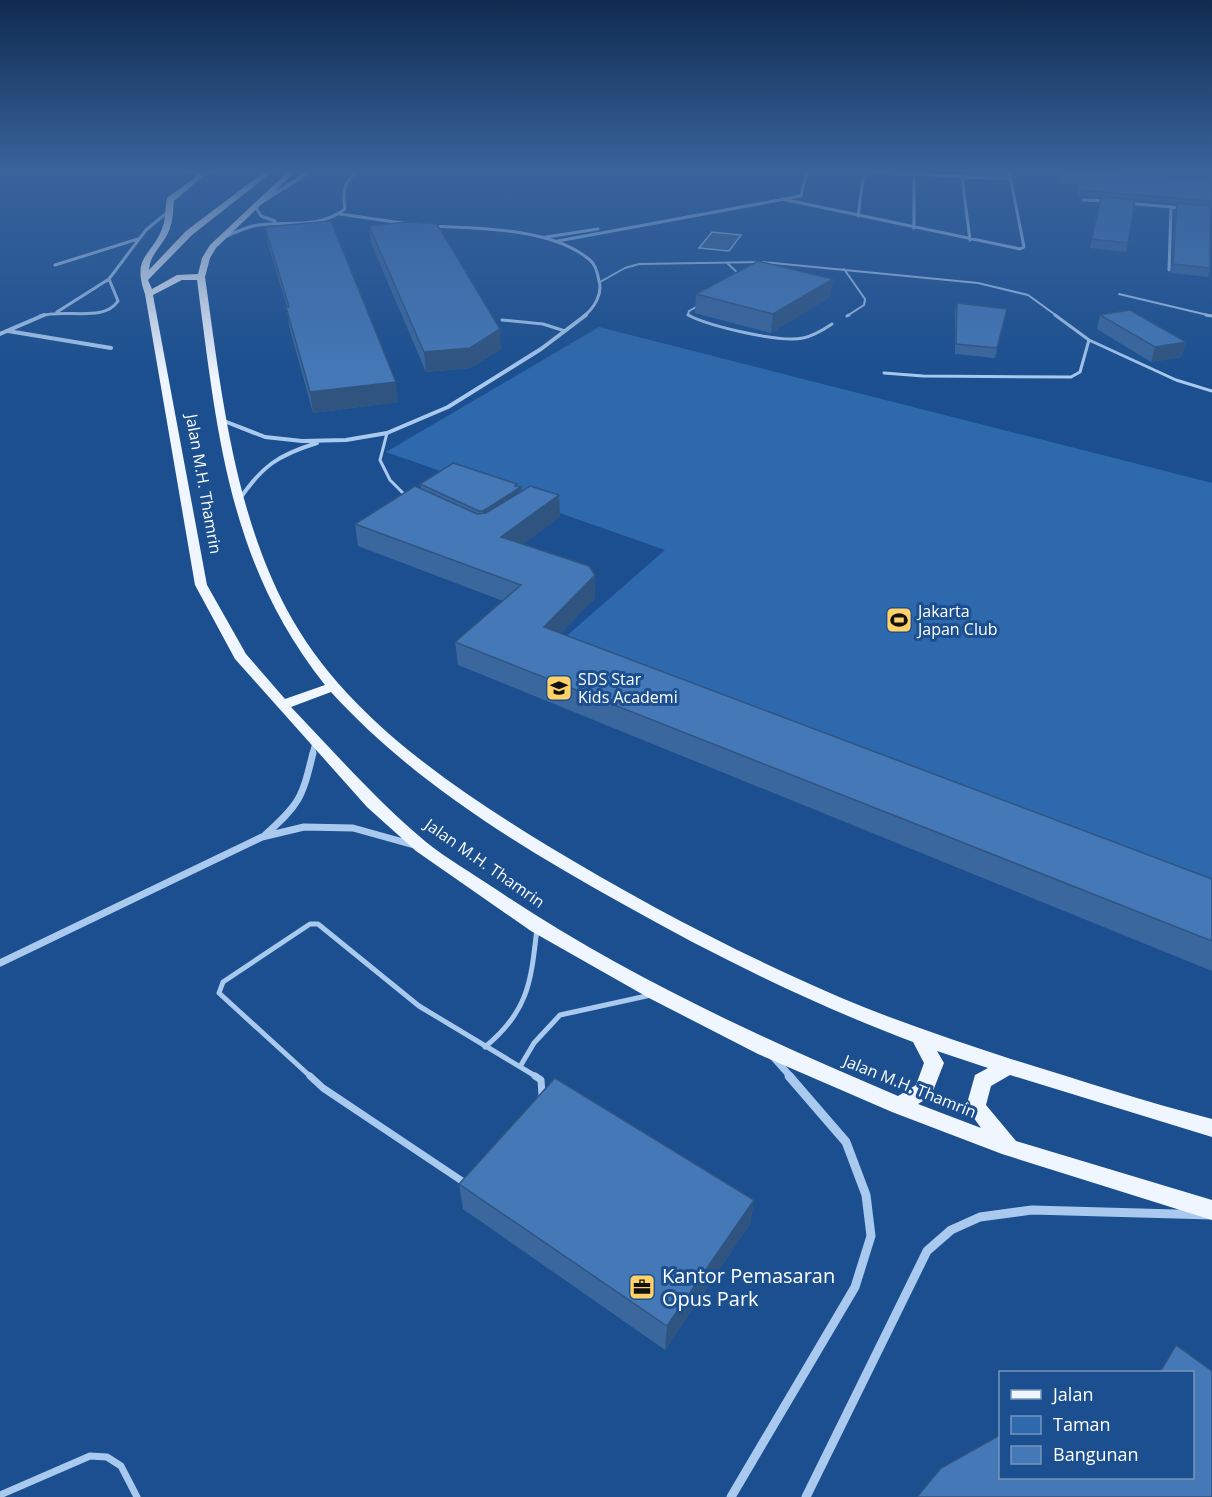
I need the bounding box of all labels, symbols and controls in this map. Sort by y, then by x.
street label: Jalan M.H. Thamrin [181,410,227,556]
place label: Jakarta Japan Club [916,600,998,640]
sports icon: Jakarta Japan Club [884,605,914,635]
place label: SDS Star Kids Academi [578,668,678,708]
school or university icon: SDS Star Kids Academi [544,673,574,703]
street label: Jalan M.H. Thamrin [419,812,549,913]
street label: Jalan M.H. Thamrin [838,1049,980,1123]
place label: Kantor Pemasaran Opus Park [662,1262,835,1312]
office icon: Kantor Pemasaran Opus Park [627,1272,657,1302]
legend [999,1371,1194,1479]
text: Jalan [1051,1382,1093,1406]
text: Taman [1053,1412,1111,1436]
text: Bangunan [1053,1442,1139,1466]

